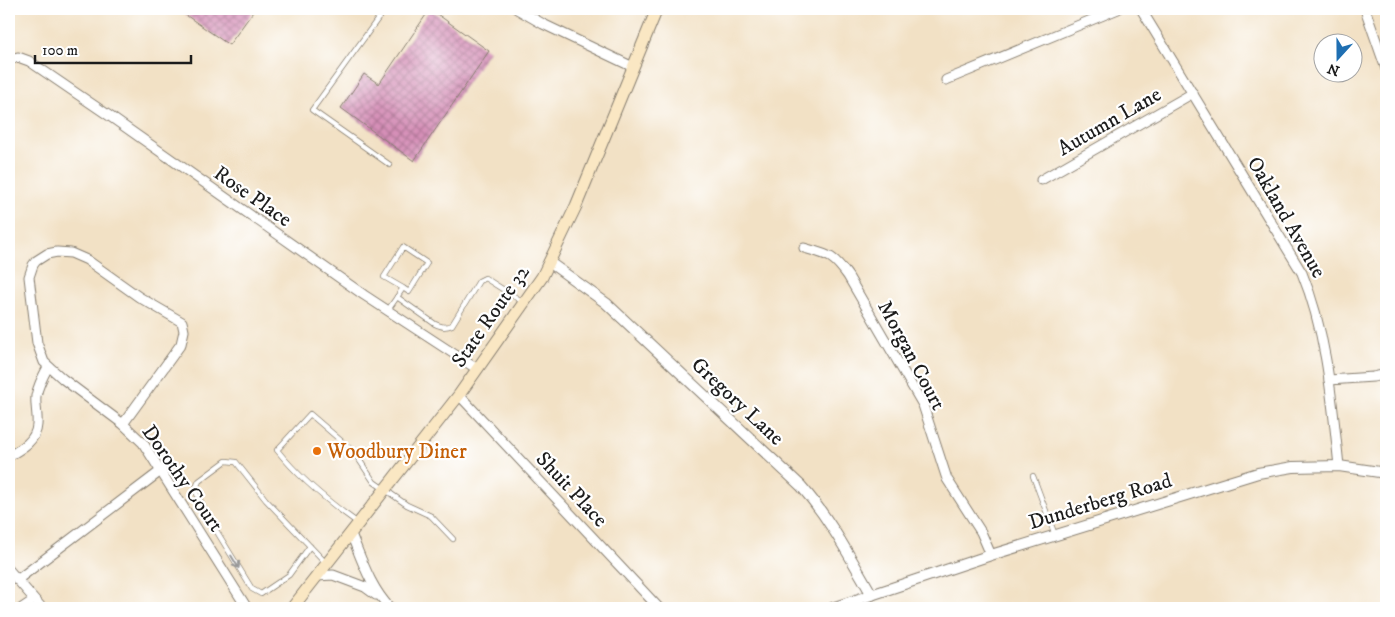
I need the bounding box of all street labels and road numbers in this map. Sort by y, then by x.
street label: Autumn Lane [1053,82,1166,162]
street label: Oakland Avenue [1241,152,1332,283]
street label: Rose Place [208,161,297,233]
street label: State Route 32 [446,260,536,373]
street label: Morgan Court [871,296,951,415]
street label: Gregory Lane [685,352,789,452]
street label: Dorothy Court [136,420,229,537]
street label: Shuit Place [530,447,613,533]
street label: Dunderberg Road [1026,468,1175,536]

